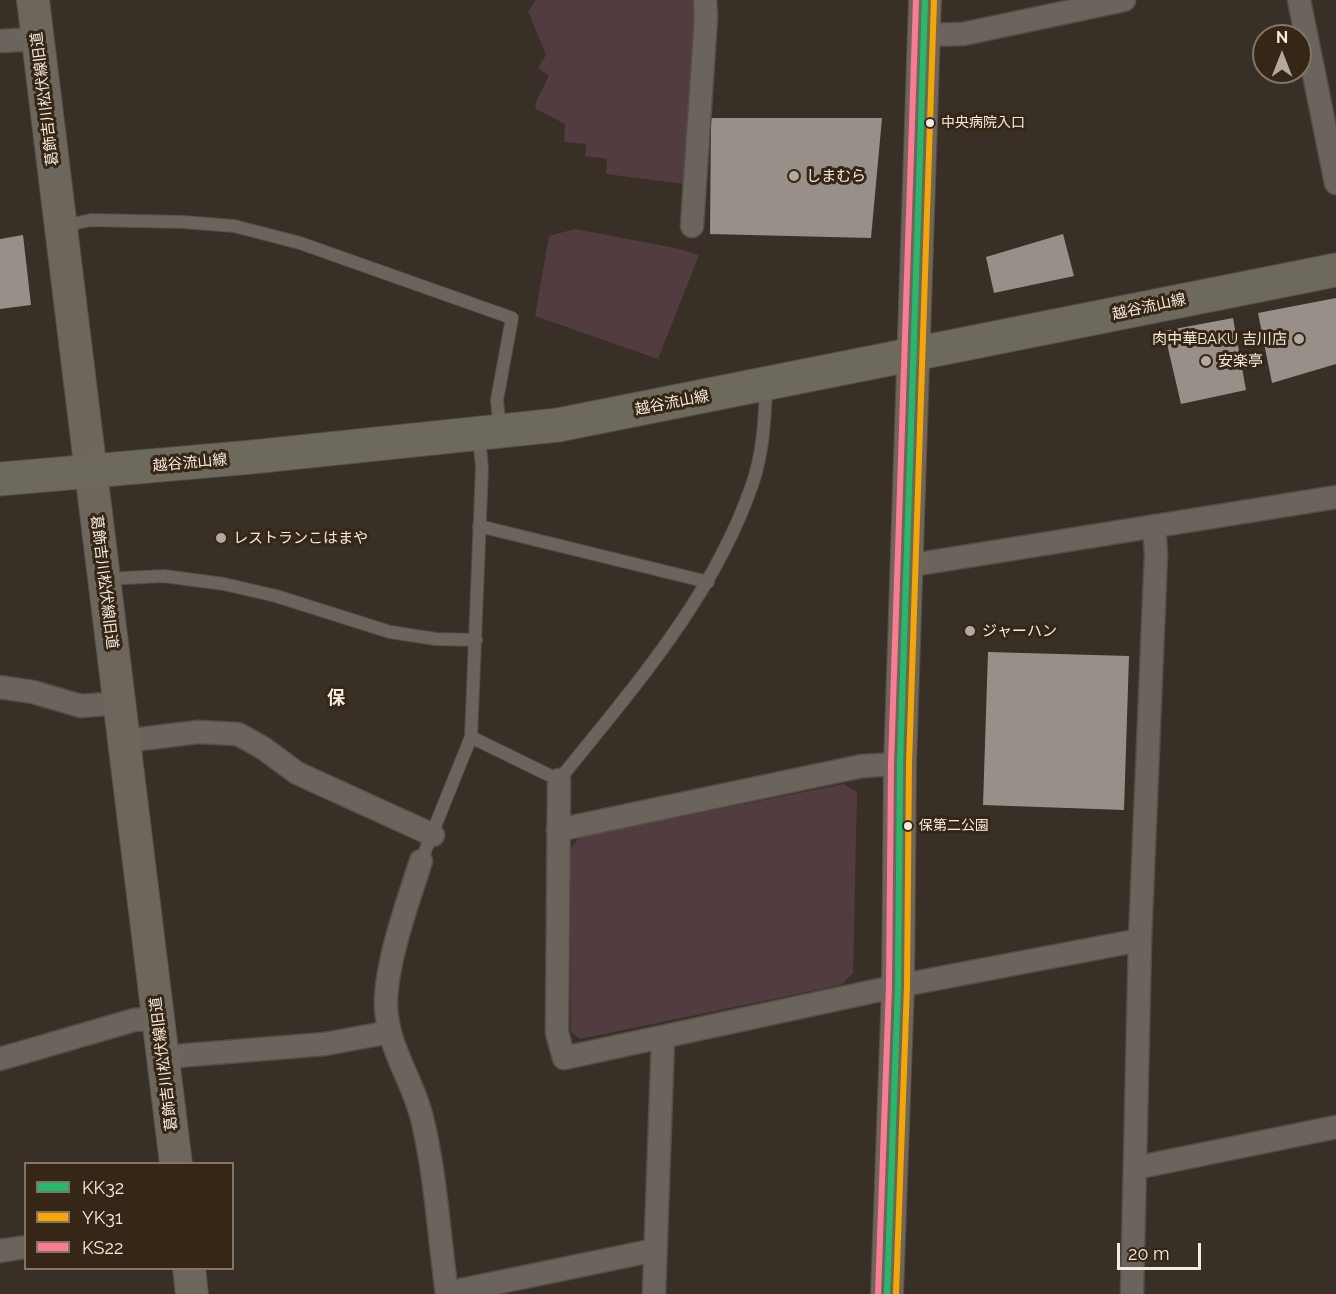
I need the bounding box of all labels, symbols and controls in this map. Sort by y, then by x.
north arrow [1252,24,1312,84]
text: N [1276,28,1288,47]
street label: 葛飾吉川松伏線旧道 [28,31,62,167]
place label: 中央病院入口 [941,115,1025,131]
marker: 中央病院入口 [924,117,936,129]
place label: しまむら [806,167,866,185]
marker: しまむら [787,169,801,183]
street label: 越谷流山線 [1110,290,1188,324]
place label: 肉中華BAKU 吉川店 [1152,330,1287,348]
marker: 肉中華BAKU 吉川店 [1292,332,1306,346]
place label: 安楽亭 [1218,352,1263,370]
marker: 安楽亭 [1199,354,1213,368]
street label: 越谷流山線 [633,387,711,419]
street label: 越谷流山線 [152,451,228,475]
street label: 葛飾吉川松伏線旧道 [87,514,121,650]
place label: レストランこはまや [233,529,368,547]
marker: レストランこはまや [214,531,228,545]
place label: ジャーハン [982,622,1057,640]
marker: ジャーハン [963,624,977,638]
district label: 保 [327,688,345,710]
place label: 保第二公園 [919,818,989,834]
marker: 保第二公園 [902,820,914,832]
street label: 葛飾吉川松伏線旧道 [147,996,181,1132]
legend [24,1162,234,1270]
text: KK32 [82,1177,124,1198]
text: YK31 [82,1207,123,1228]
scale bar [1120,1231,1204,1269]
text: KS22 [82,1237,123,1258]
text: 20 m [1128,1243,1170,1264]

